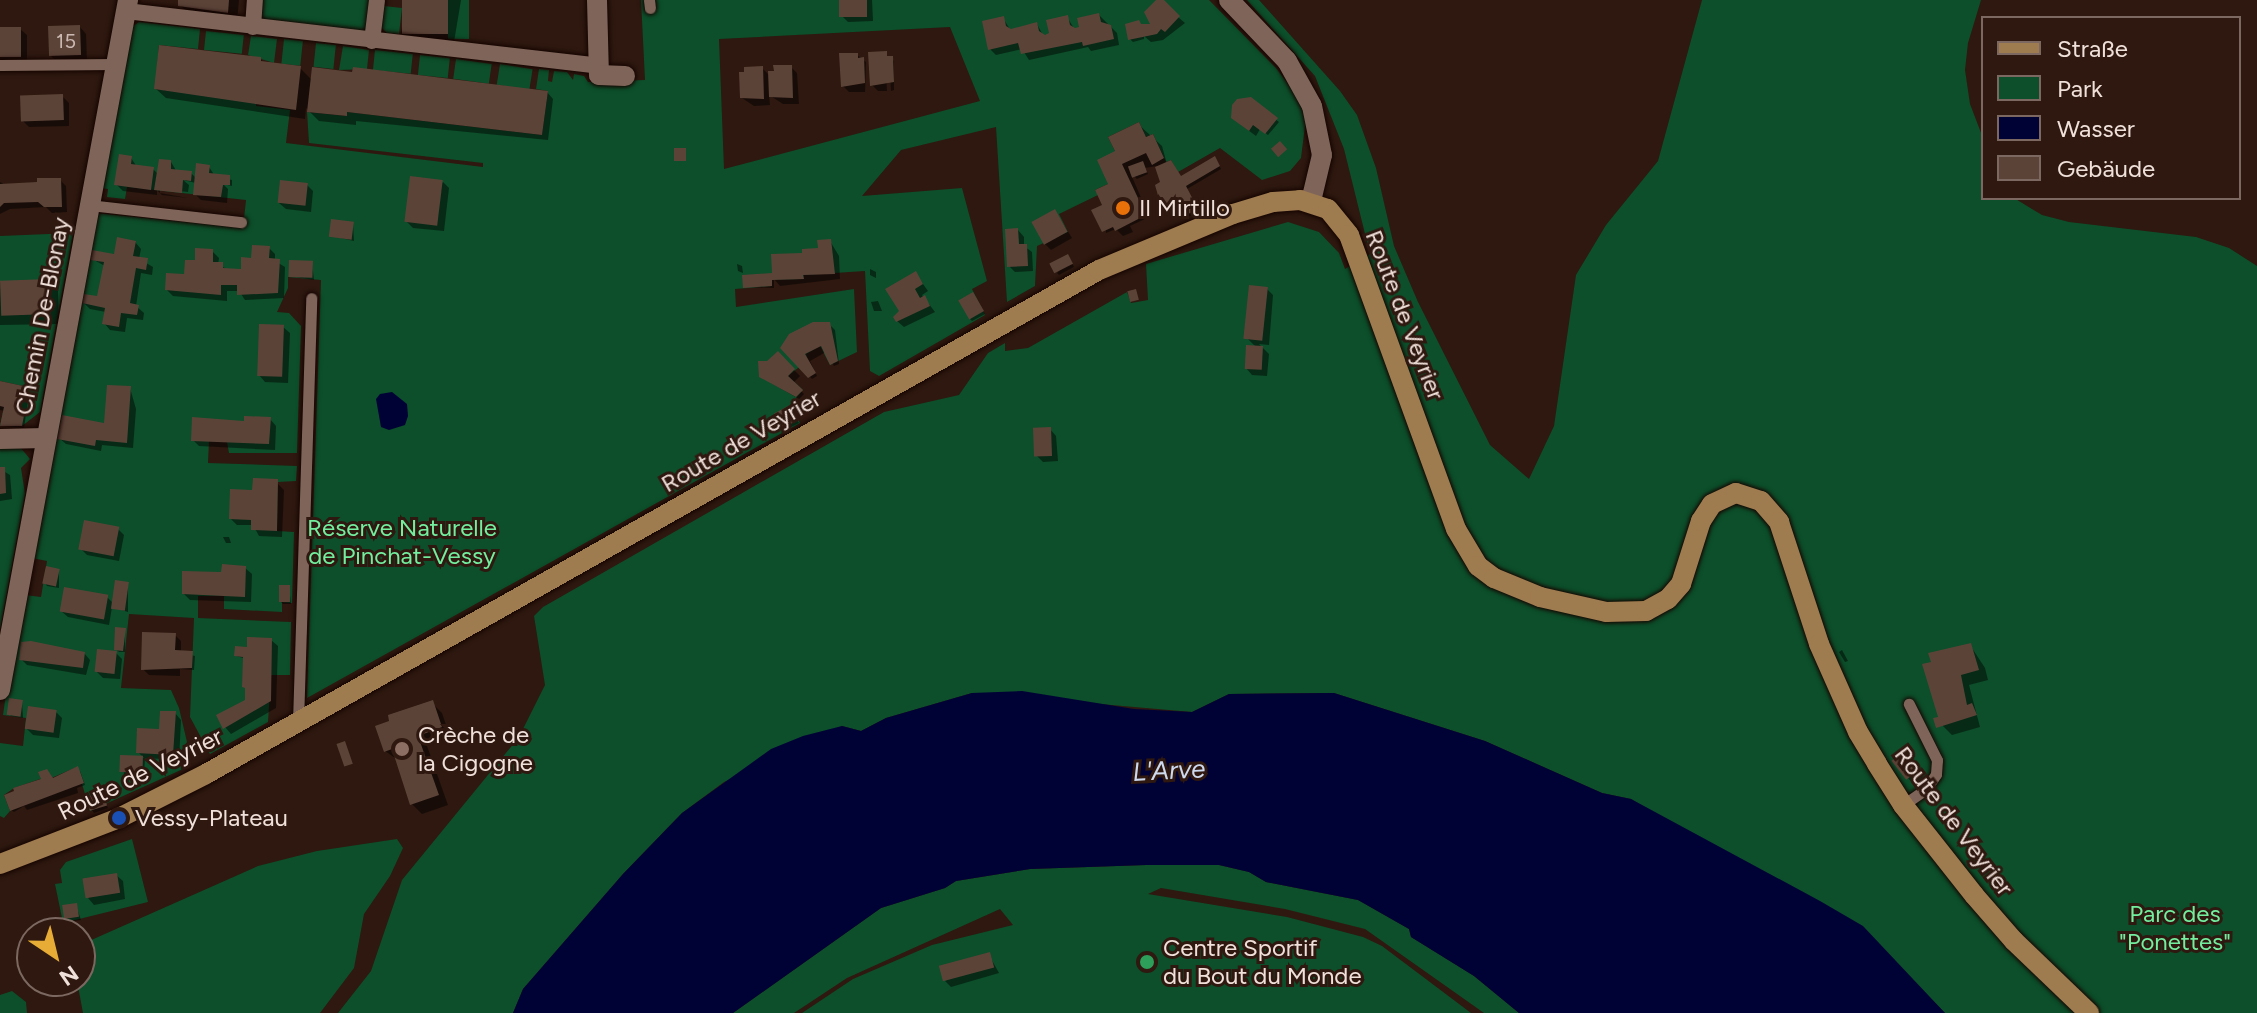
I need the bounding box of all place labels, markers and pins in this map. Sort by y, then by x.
place label: Il Mirtillo [1139,194,1230,222]
marker: Il Mirtillo [1114,199,1132,217]
place label: Crèche de la Cigogne [418,721,533,777]
marker: Crèche de la Cigogne [393,740,411,758]
place label: Vessy-Plateau [135,804,288,832]
marker: Vessy-Plateau [110,809,128,827]
place label: Centre Sportif du Bout du Monde [1163,934,1362,990]
marker: Centre Sportif du Bout du Monde [1138,953,1156,971]

